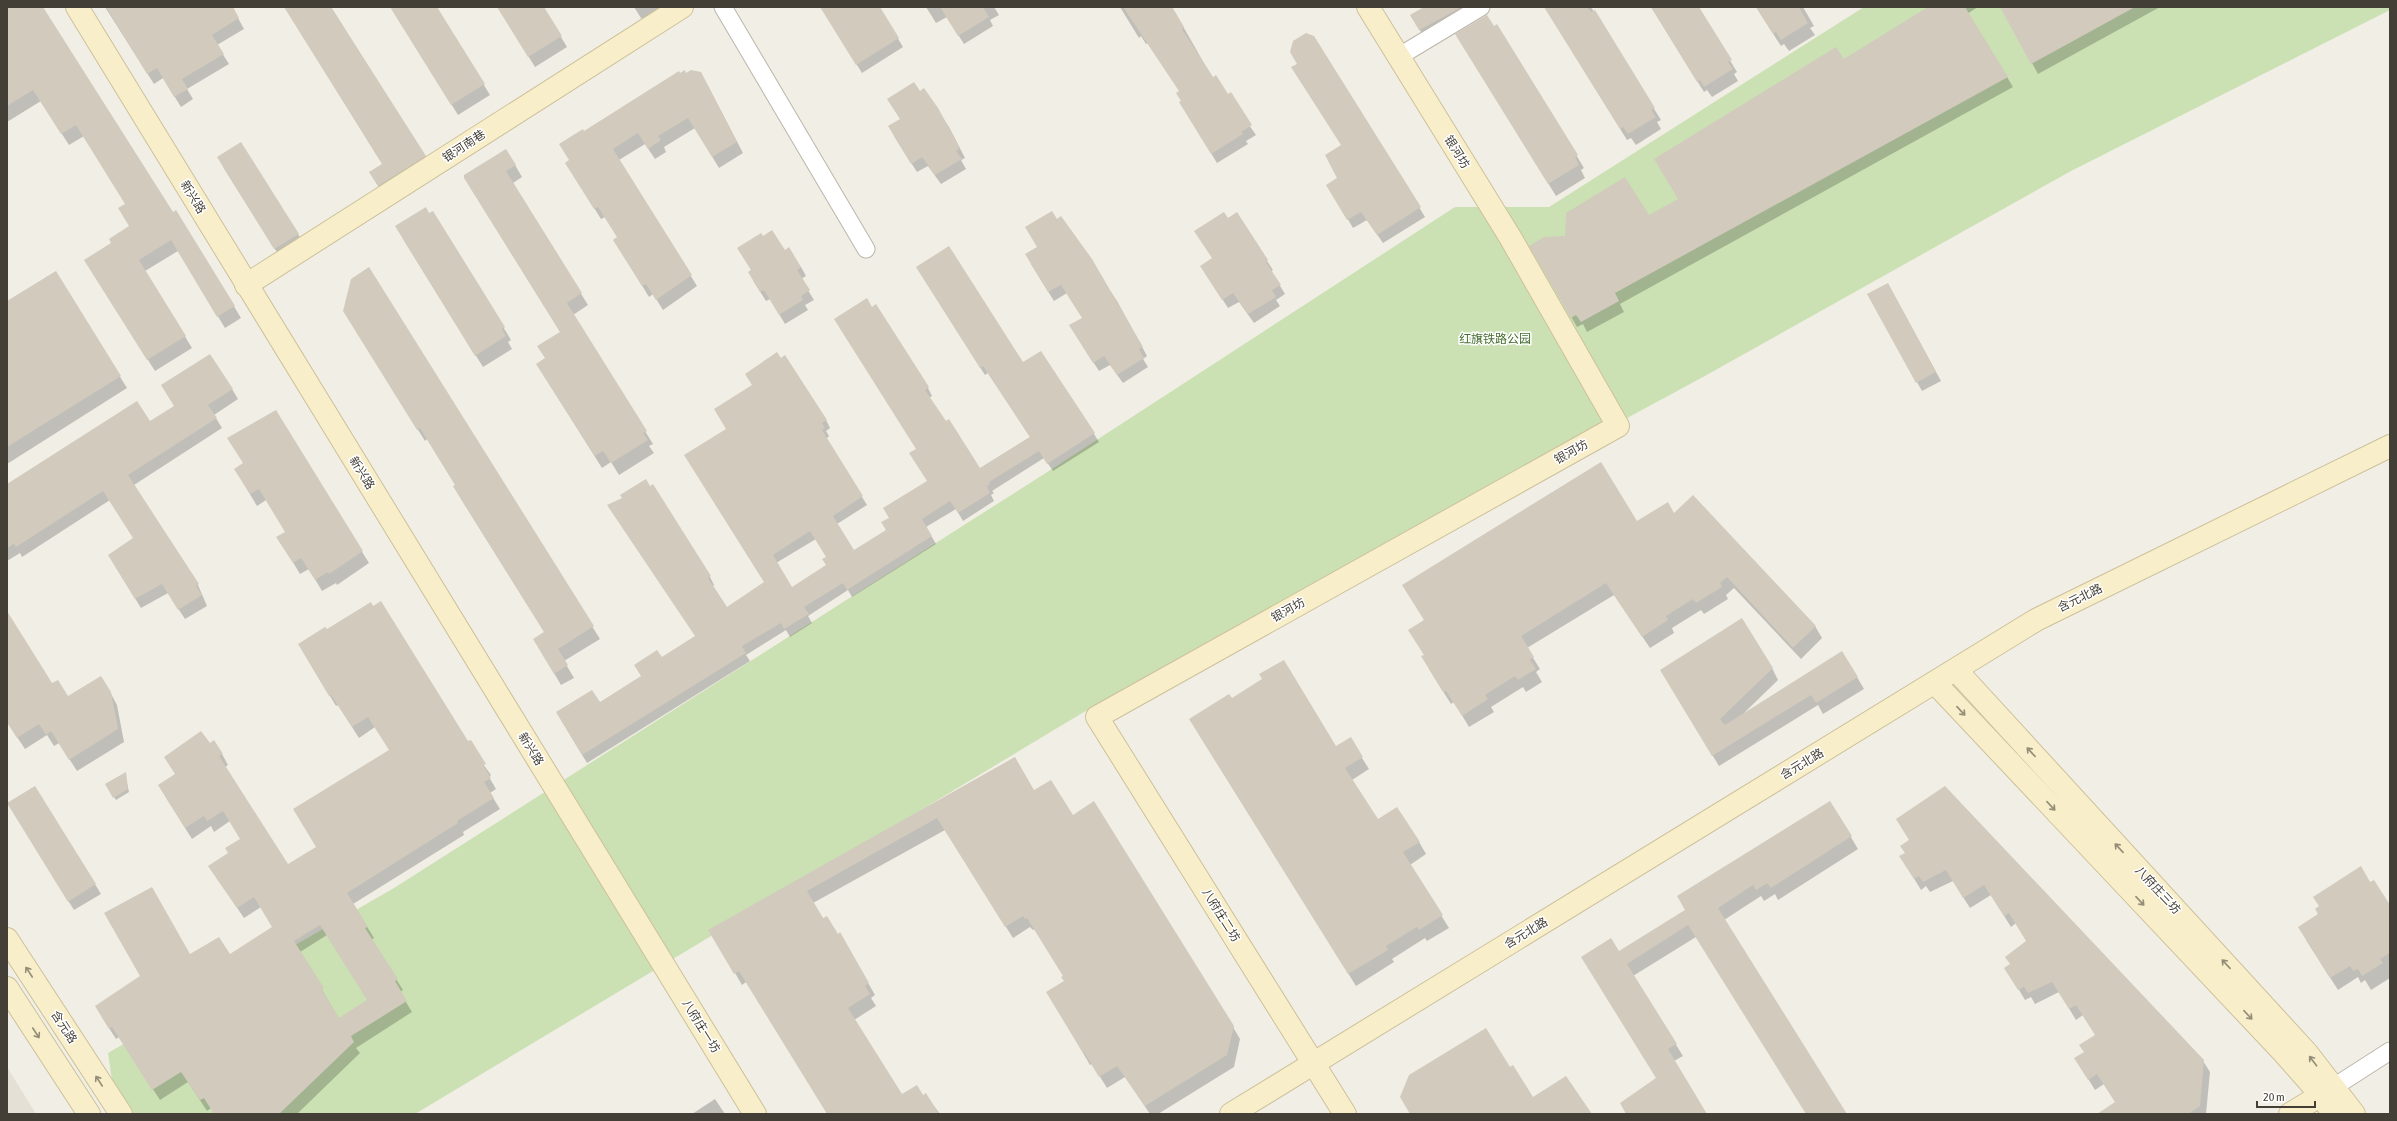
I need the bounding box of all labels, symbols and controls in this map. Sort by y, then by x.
street label: 银河南巷 [440,127,488,165]
street label: 银河坊 [1442,133,1472,171]
street label: 新兴路 [178,178,208,216]
park label: 红旗铁路公园 [1459,332,1531,346]
street label: 银河坊 [1552,437,1590,467]
street label: 新兴路 [347,454,377,492]
street label: 含元北路 [2055,581,2105,615]
street label: 银河坊 [1269,595,1307,625]
one-way arrow [1956,706,1965,716]
street label: 新兴路 [516,730,546,768]
street label: 含元北路 [1778,746,1826,782]
one-way arrow [2026,747,2036,757]
one-way arrow [2046,801,2055,811]
one-way arrow [2114,843,2124,853]
street label: 八府庄三坊 [2132,863,2184,917]
street label: 八府庄二坊 [1199,886,1243,944]
one-way arrow [2135,895,2144,905]
street label: 含元北路 [1502,915,1550,951]
one-way arrow [2221,959,2231,969]
one-way arrow [24,967,33,978]
street label: 八府庄一坊 [679,997,723,1055]
street label: 含元路 [48,1008,80,1046]
one-way arrow [2243,1010,2253,1020]
one-way arrow [32,1027,40,1038]
one-way arrow [2309,1055,2318,1066]
one-way arrow [95,1075,103,1087]
scale bar [2257,1083,2315,1109]
text: 20 m [2263,1090,2285,1104]

